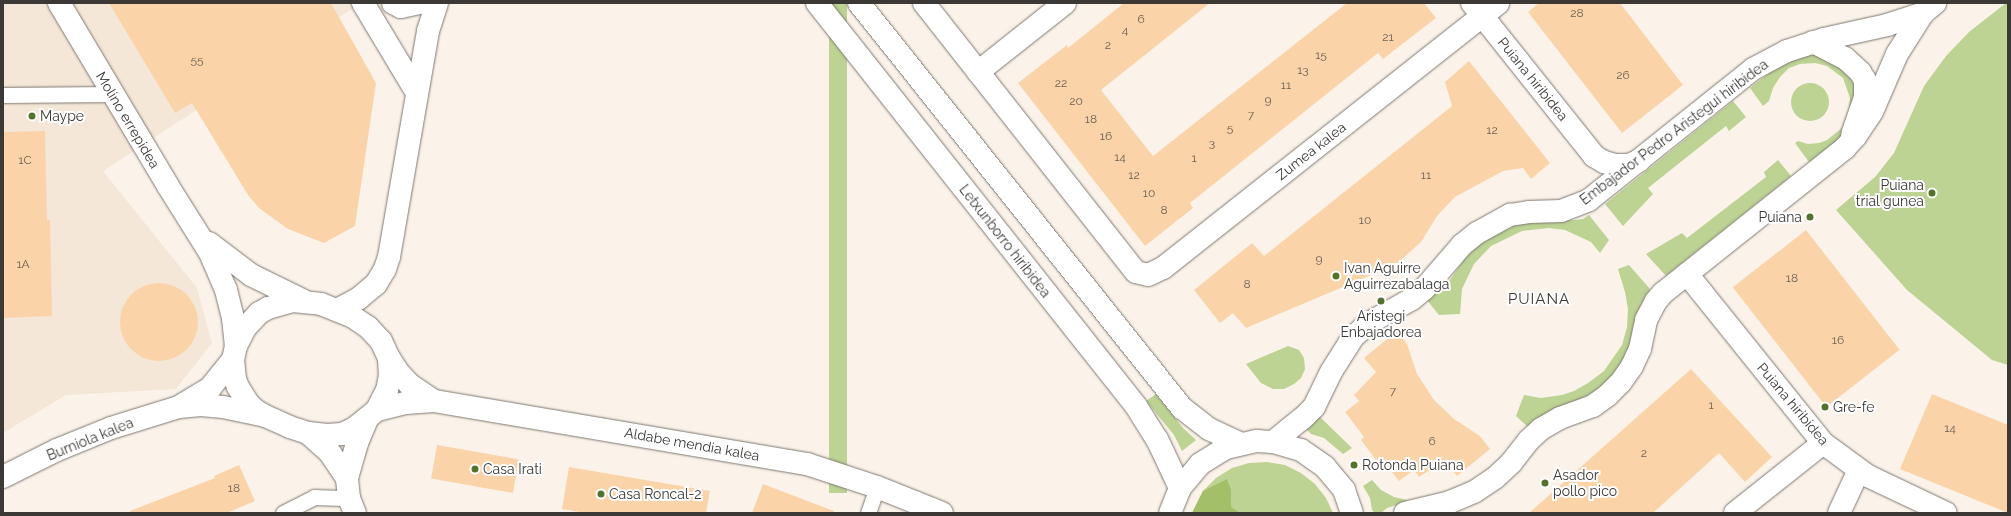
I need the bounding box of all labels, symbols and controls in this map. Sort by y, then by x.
house number: 28 [1570,7,1584,21]
house number: 6 [1137,13,1145,27]
house number: 4 [1122,24,1128,38]
house number: 21 [1382,31,1394,45]
street label: Puiana hiribidea [1494,34,1572,124]
house number: 2 [1105,39,1111,53]
house number: 15 [1315,49,1327,63]
house number: 55 [190,54,204,68]
street label: Embajador Pedro Aristegui hiribidea [1576,55,1772,209]
house number: 13 [1297,64,1309,78]
street label: Molino errepidea [93,69,163,171]
house number: 26 [1616,69,1630,83]
house number: 22 [1055,77,1067,91]
house number: 11 [1281,79,1291,93]
house number: 9 [1264,94,1272,108]
house number: 20 [1069,95,1083,109]
place label: Maype [40,108,84,124]
house number: 7 [1248,109,1254,123]
marker: Maype [27,111,37,121]
house number: 18 [1085,113,1097,127]
street label: Zumea kalea [1273,119,1349,183]
house number: 5 [1227,122,1233,136]
house number: 12 [1486,124,1498,138]
house number: 16 [1100,130,1112,144]
house number: 3 [1209,137,1215,151]
house number: 14 [1114,151,1126,165]
house number: 1 [1191,152,1197,166]
house number: 1C [18,154,32,168]
house number: 12 [1128,169,1140,183]
house number: 11 [1421,169,1431,183]
place label: Puiana trial gunea [1855,177,1924,210]
street label: Letxunborro hiribidea [956,181,1054,301]
house number: 10 [1143,187,1155,201]
marker: Puiana trial gunea [1927,188,1937,198]
house number: 8 [1160,204,1168,218]
place label: Puiana [1759,209,1802,225]
marker: Puiana [1805,212,1815,222]
house number: 10 [1359,214,1371,228]
house number: 9 [1315,253,1323,267]
house number: 1A [16,258,30,272]
place label: Ivan Aguirre Aguirrezabalaga [1344,260,1450,292]
marker: Ivan Aguirre Aguirrezabalaga [1331,271,1341,281]
house number: 18 [1786,272,1798,286]
house number: 8 [1243,278,1251,292]
district label: PUIANA [1508,291,1570,309]
marker: Aristegi Enbajadorea [1376,296,1386,306]
place label: Aristegi Enbajadorea [1340,308,1422,340]
house number: 16 [1832,334,1844,348]
street label: Puiana hiribidea [1754,359,1832,449]
house number: 7 [1390,385,1396,399]
house number: 1 [1708,399,1714,413]
place label: Gre-fe [1833,399,1874,415]
marker: Gre-fe [1820,402,1830,412]
street label: Burniola kalea [44,414,136,464]
house number: 14 [1944,422,1956,436]
street label: Aldabe mendia kalea [623,424,761,464]
house number: 6 [1428,435,1436,449]
house number: 2 [1641,447,1647,461]
place label: Rotonda Puiana [1362,457,1464,473]
marker: Rotonda Puiana [1349,460,1359,470]
place label: Casa Irati [483,461,542,477]
marker: Casa Irati [470,464,480,474]
place label: Asador pollo pico [1553,467,1617,500]
marker: Asador pollo pico [1540,478,1550,488]
house number: 18 [228,482,240,496]
place label: Casa Roncal-2 [609,486,702,502]
marker: Casa Roncal-2 [596,489,606,499]

